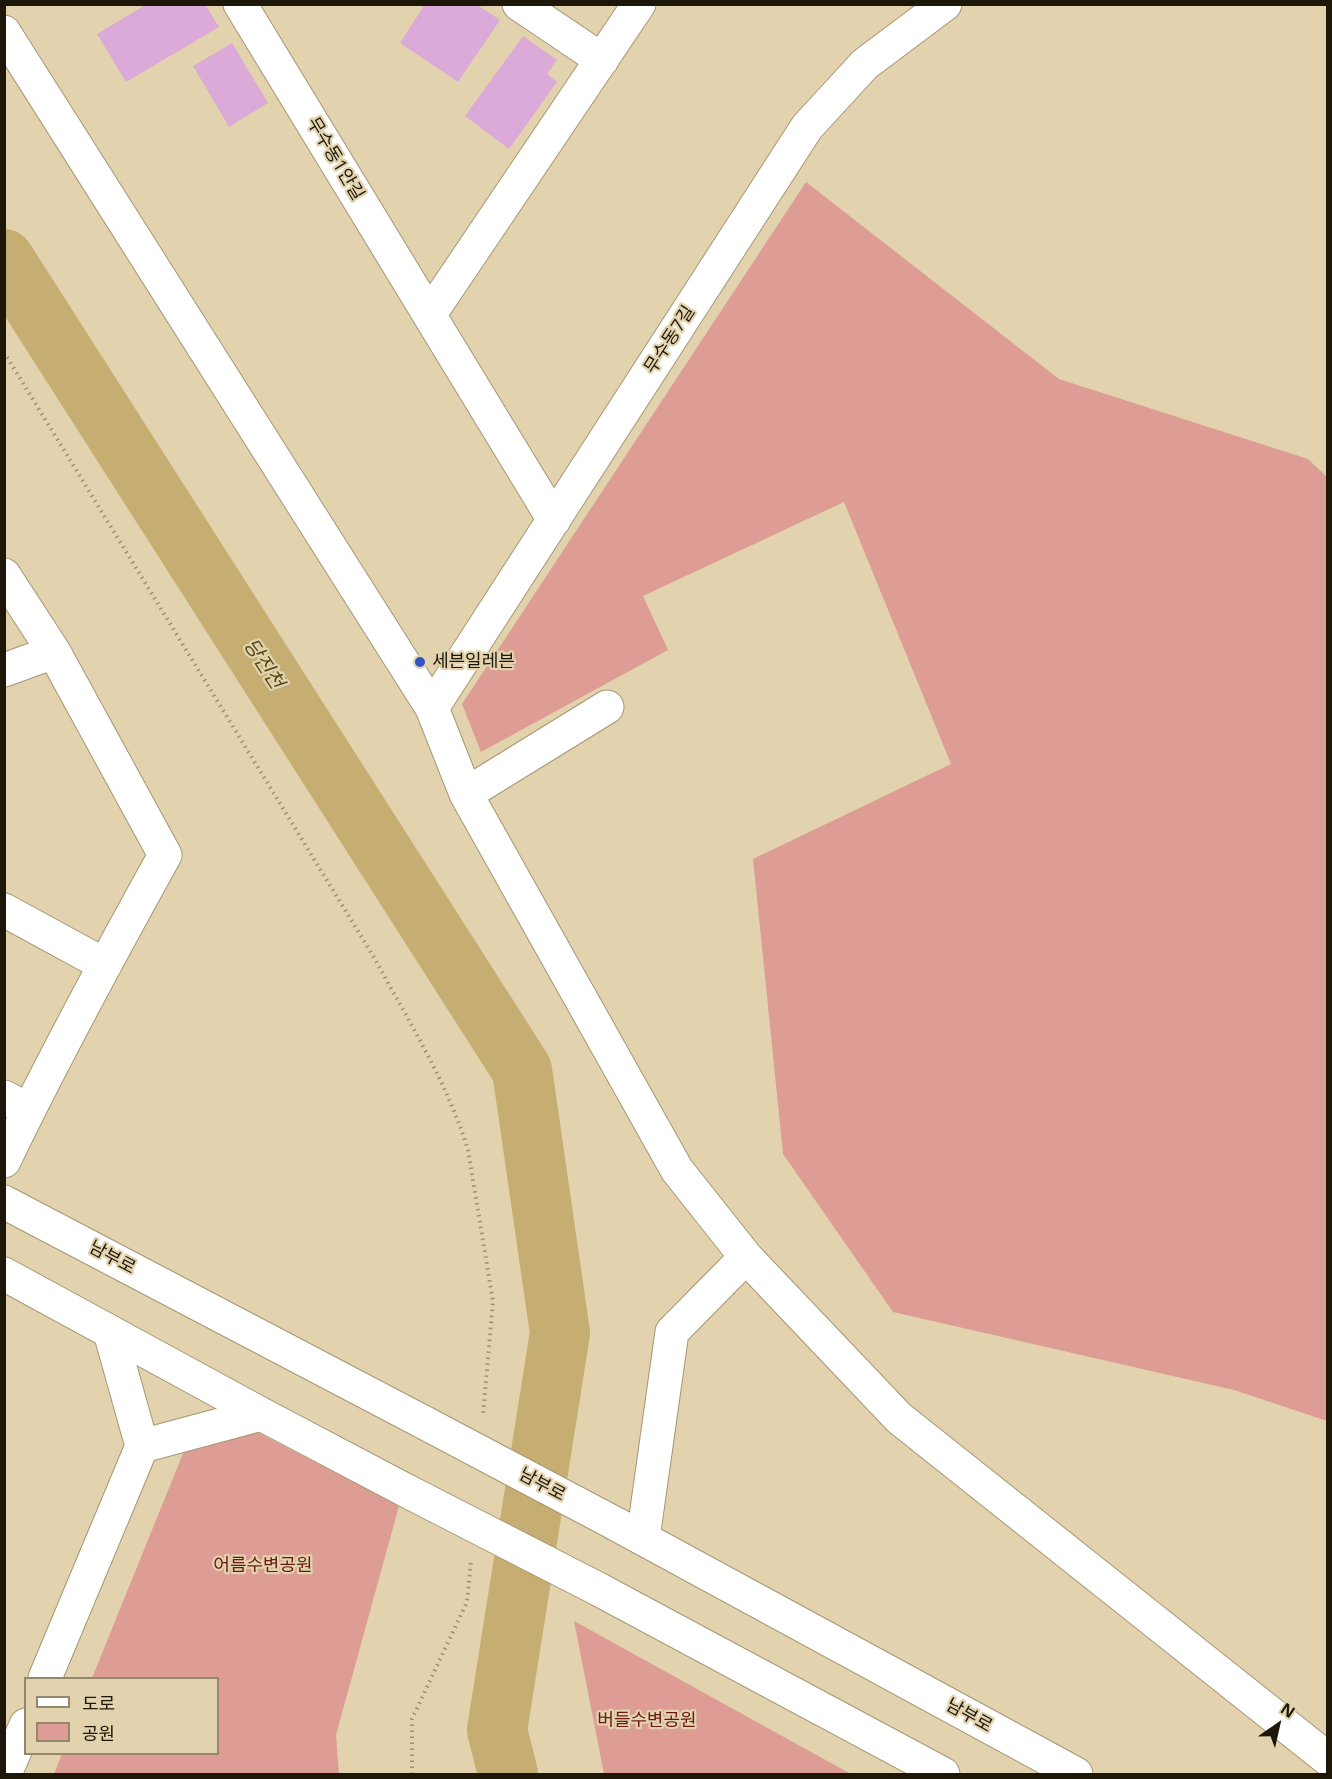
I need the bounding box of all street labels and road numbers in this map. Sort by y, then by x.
street label: 무수동1안길 [302,114,368,204]
street label: 무수동7길 [640,302,700,378]
street label: 남부로 [85,1237,139,1279]
street label: 남부로 [515,1464,569,1506]
street label: 남부로 [942,1695,996,1737]

